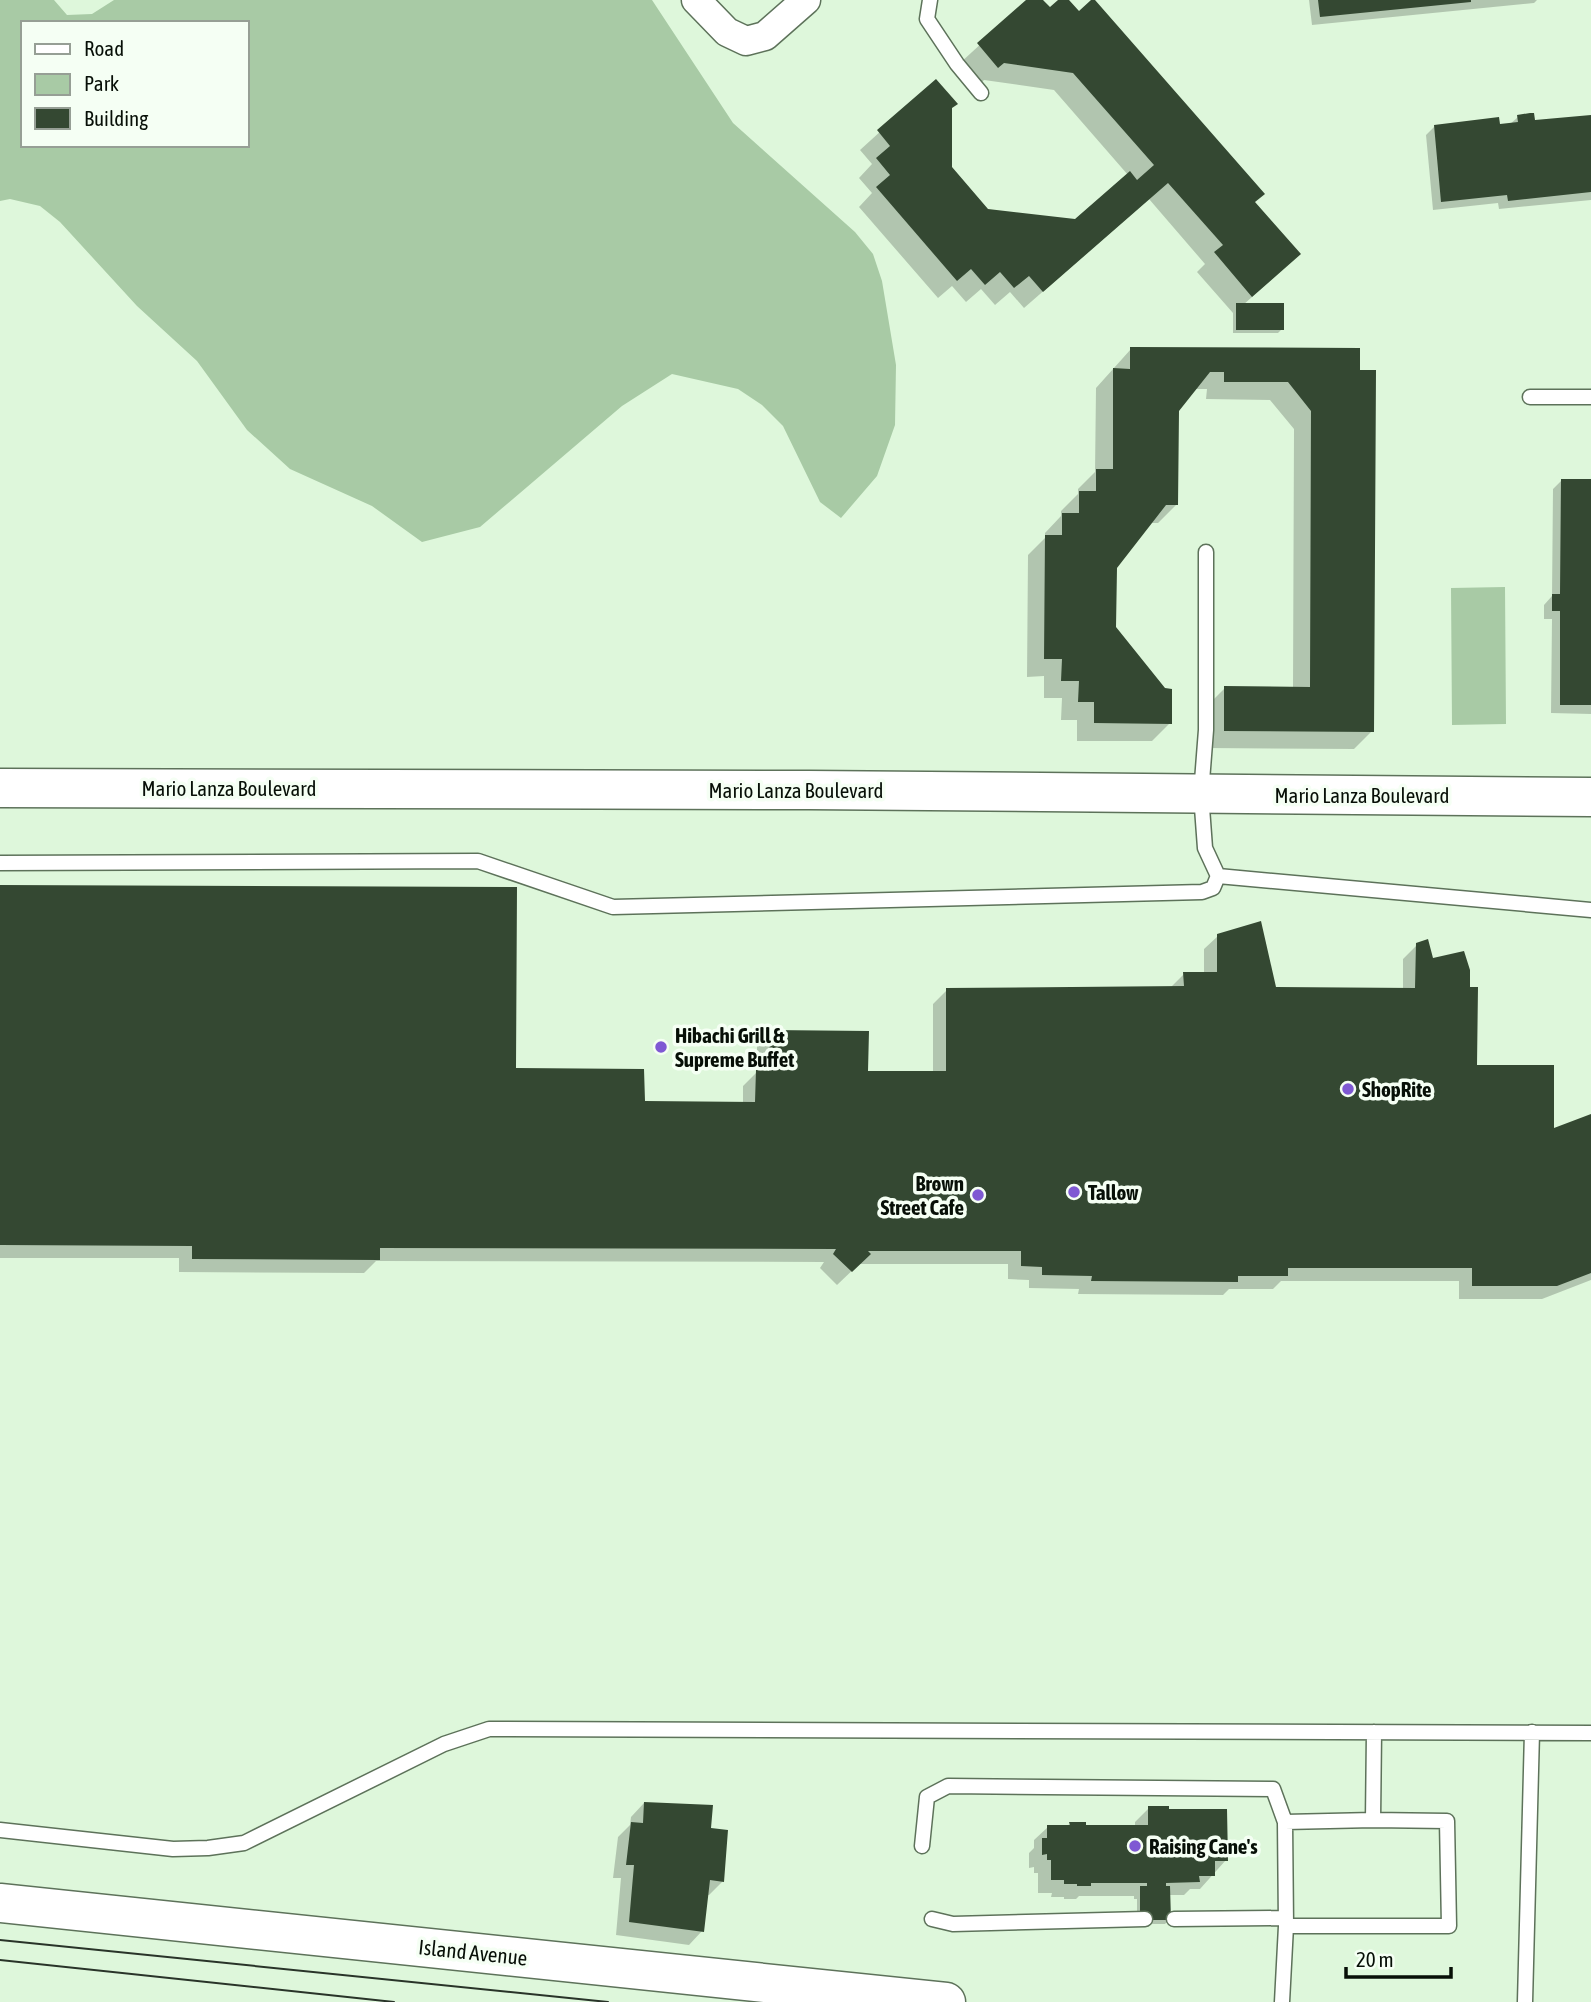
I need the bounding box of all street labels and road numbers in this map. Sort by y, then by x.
street label: Mario Lanza Boulevard [142,776,316,800]
street label: Mario Lanza Boulevard [709,778,883,802]
street label: Mario Lanza Boulevard [1275,783,1449,807]
street label: Island Avenue [417,1934,529,1970]

